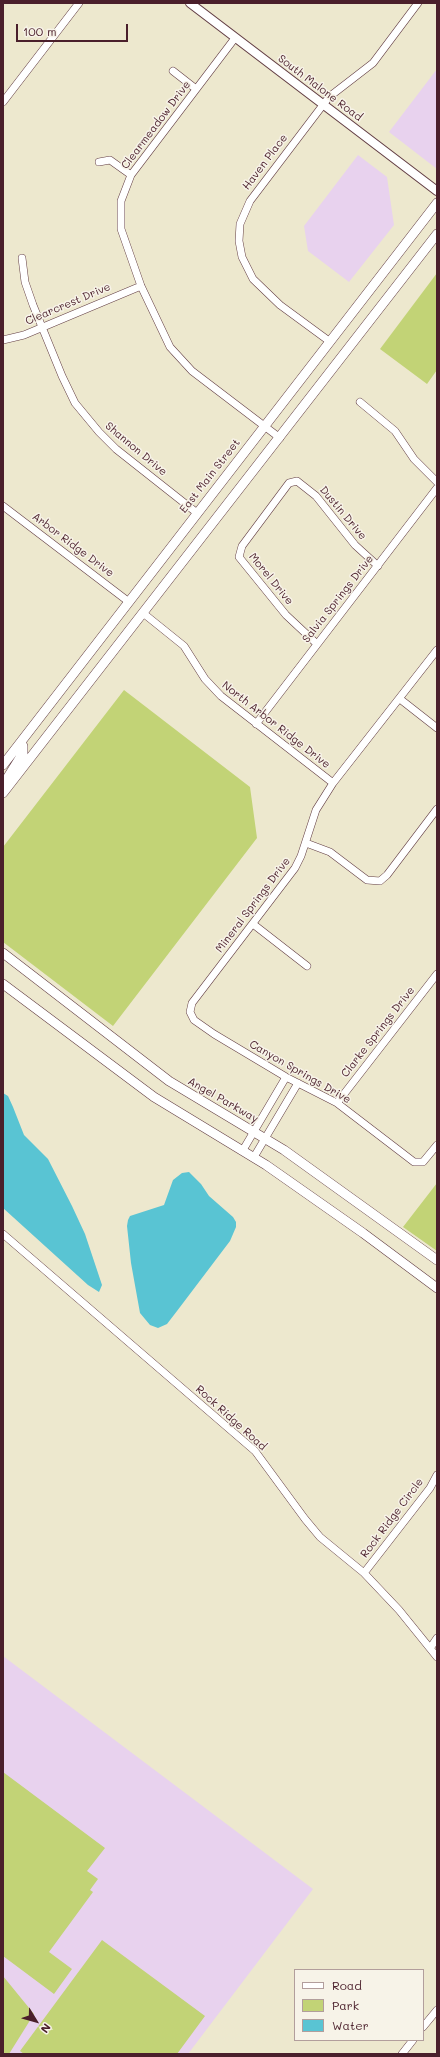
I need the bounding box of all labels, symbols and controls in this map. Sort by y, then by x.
scale bar [18,16,130,42]
text: 100 m [23,23,57,39]
street label: South Malone Road [275,52,365,124]
street label: Clearmeadow Drive [119,78,193,172]
street label: Haven Place [240,131,290,193]
street label: Clearcrest Drive [23,280,113,328]
street label: Shannon Drive [102,419,170,479]
street label: East Main Street [177,436,243,516]
street label: Dustin Drive [317,484,369,542]
street label: Arbor Ridge Drive [30,510,116,580]
street label: Morel Drive [246,550,296,608]
street label: Salvia Springs Drive [300,553,376,645]
street label: North Arbor Ridge Drive [219,679,333,771]
street label: Mineral Springs Drive [213,855,293,955]
street label: Clarke Springs Drive [338,984,418,1080]
street label: Canyon Springs Drive [247,1038,353,1106]
street label: Angel Parkway [185,1074,261,1126]
street label: Rock Ridge Road [193,1383,269,1453]
street label: Rock Ridge Circle [358,1476,426,1560]
legend [294,1969,424,2041]
text: Road [332,1977,362,1993]
text: Park [332,1997,359,2013]
north arrow [16,2001,56,2041]
text: Water [332,2017,369,2033]
text: N [37,2021,54,2036]

